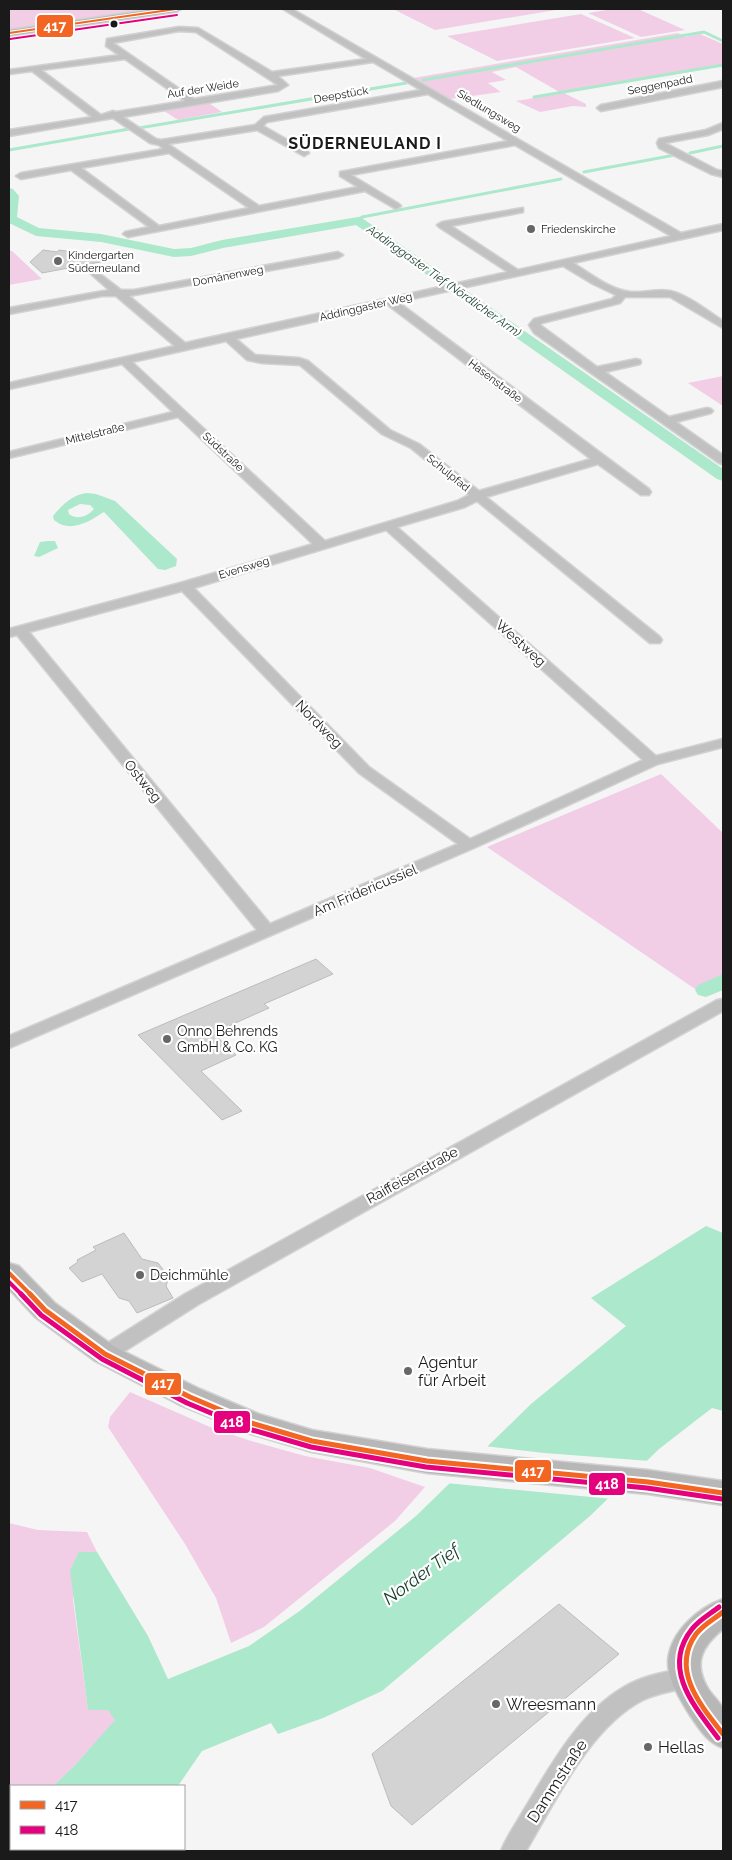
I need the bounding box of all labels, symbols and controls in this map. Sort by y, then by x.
line badge: 417 [36,14,74,38]
text: 417 [44,18,67,34]
unlabelled marker [109,19,119,29]
street label: Seggenpadd [626,72,694,98]
street label: Auf der Weide [166,77,240,101]
street label: Deepstück [313,84,369,106]
street label: Siedlungsweg [455,87,523,135]
district label: SÜDERNEULAND I [288,133,442,153]
water label: Addinggaster Tief (Nördlicher Arm) [364,222,524,340]
marker: Friedenskirche [525,223,537,235]
place label: Friedenskirche [541,223,616,236]
place label: Kindergarten Süderneuland [68,249,140,275]
marker: Kindergarten Süderneuland [52,255,64,267]
street label: Domänenweg [192,263,264,289]
street label: Addinggaster Weg [318,290,414,324]
street label: Hasenstraße [466,357,525,406]
street label: Mittelstraße [64,420,126,448]
street label: Südstraße [200,430,247,475]
street label: Schulpfad [424,452,472,494]
street label: Evensweg [217,554,271,582]
street label: Westweg [493,617,549,669]
street label: Nordweg [292,697,346,751]
street label: Ostweg [121,757,165,805]
street label: Am Fridericussiel [311,861,419,919]
place label: Onno Behrends GmbH & Co. KG [177,1023,278,1055]
marker: Onno Behrends GmbH & Co. KG [161,1033,173,1045]
street label: Raiffeisenstraße [364,1143,460,1207]
place label: Deichmühle [150,1267,229,1283]
marker: Deichmühle [134,1269,146,1281]
place label: Agentur für Arbeit [418,1353,487,1390]
marker: Agentur für Arbeit [402,1365,414,1377]
line badge: 417 [144,1372,182,1396]
text: 417 [152,1375,175,1391]
line badge: 418 [213,1410,251,1434]
text: 418 [220,1414,244,1430]
line badge: 417 [514,1459,552,1483]
text: 417 [522,1463,545,1479]
line badge: 418 [588,1472,626,1496]
text: 418 [595,1476,619,1492]
water label: Norder Tief [379,1538,465,1609]
place label: Wreesmann [506,1695,596,1714]
marker: Wreesmann [490,1698,502,1710]
street label: Dammstraße [523,1736,591,1826]
place label: Hellas [658,1738,704,1757]
marker: Hellas [642,1741,654,1753]
legend [10,1785,185,1850]
text: 417 [55,1796,78,1814]
text: 418 [55,1821,79,1839]

